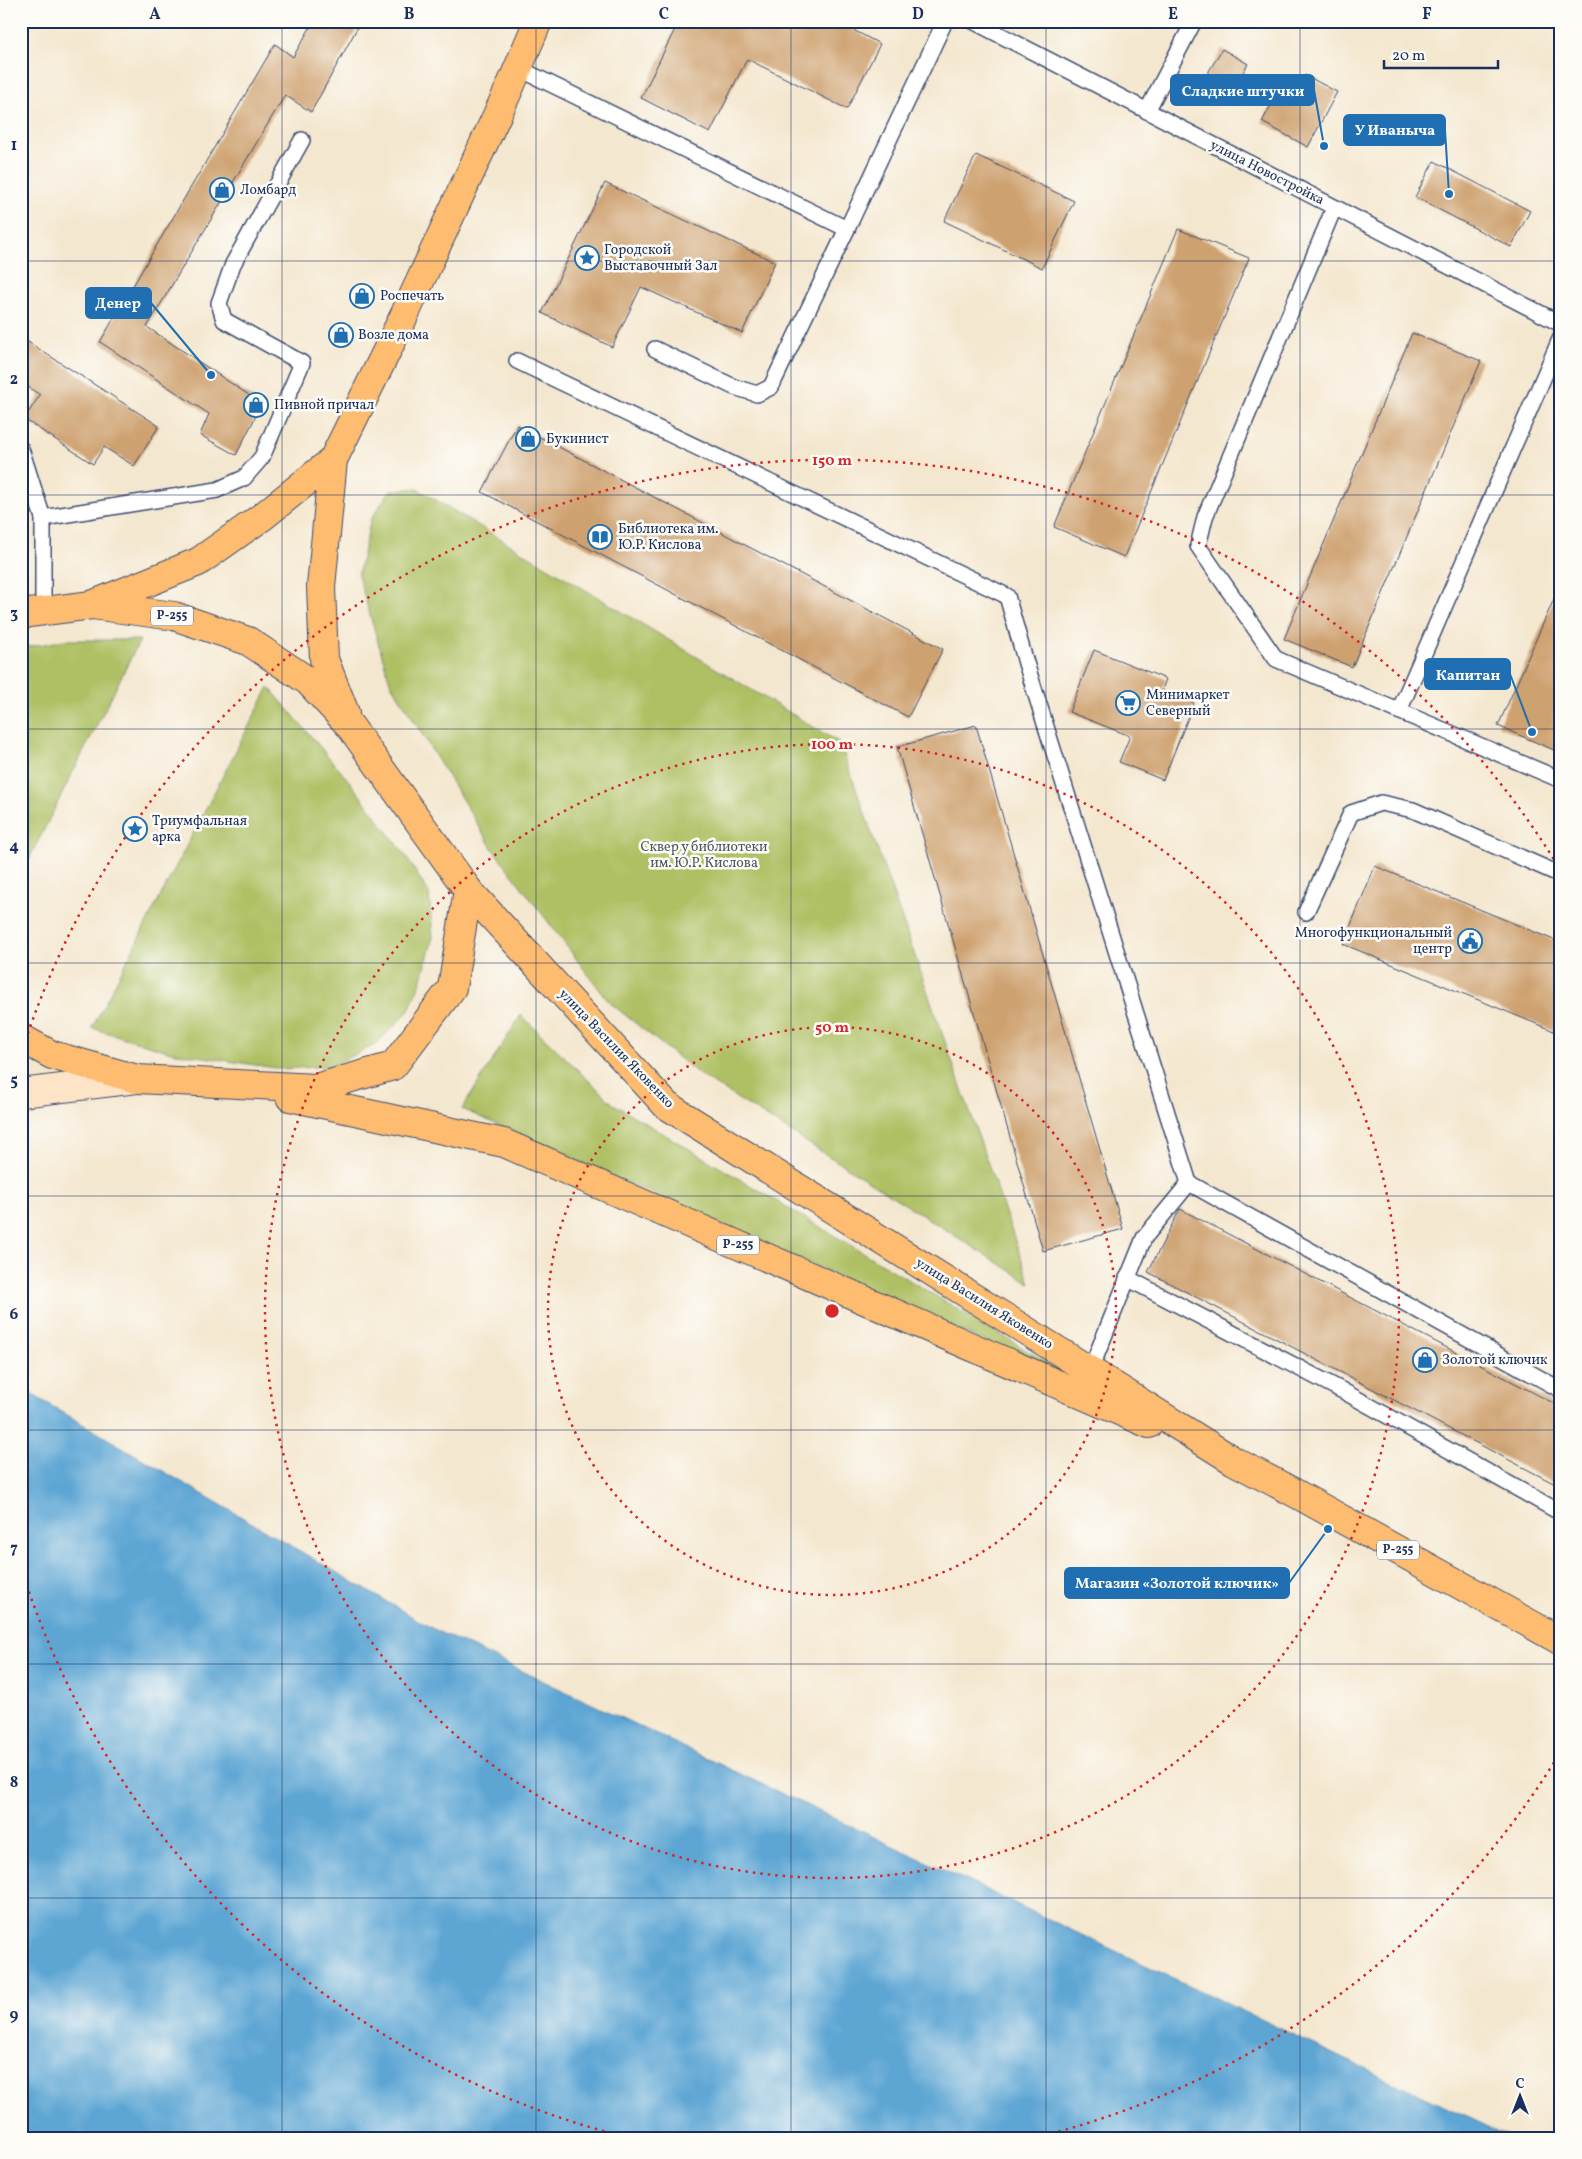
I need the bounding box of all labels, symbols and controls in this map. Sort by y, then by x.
text: A [149,4,161,26]
text: B [404,4,415,26]
text: C [659,4,669,26]
text: D [912,4,924,26]
text: E [1168,4,1178,26]
text: F [1422,4,1432,26]
scale bar [1384,38,1498,70]
text: 20 m [1392,46,1425,67]
callout: Сладкие штучки [1171,75,1314,105]
text: Сладкие штучки [1182,82,1305,103]
callout: У Иваныча [1344,115,1445,145]
text: У Иваныча [1355,121,1435,142]
text: 1 [11,135,17,157]
street label: улица Новостройка [1207,136,1328,210]
shop icon: Ломбард [209,177,235,203]
place label: Ломбард [240,181,296,200]
place label: Городской Выставочный Зал [604,241,718,276]
place icon: Городской Выставочный Зал [574,245,600,271]
shop icon: Роспечать [349,283,375,309]
place label: Роспечать [380,287,444,306]
callout: Денер [86,288,151,318]
text: Денер [95,294,141,315]
shop icon: Возле дома [328,322,354,348]
place label: Возле дома [358,326,429,345]
text: 2 [10,369,18,391]
shop icon: Пивной причал [243,392,269,418]
place label: Пивной причал [274,396,374,415]
shop icon: Букинист [515,426,541,452]
place label: Букинист [546,430,609,449]
text: 150 m [812,451,852,472]
place label: Библиотека им. Ю.Р. Кислова [618,520,718,555]
library icon: Библиотека им. Ю.Р. Кислова [587,524,613,550]
text: 3 [10,603,18,625]
road number: Р-255 [151,606,193,626]
callout: Капитан [1425,659,1510,689]
text: Капитан [1436,666,1500,687]
place label: Минимаркет Северный [1146,686,1230,721]
supermarket icon: Минимаркет Северный [1115,690,1141,716]
text: 100 m [811,735,854,756]
place label: Триумфальная арка [152,812,247,847]
place icon: Триумфальная арка [122,816,148,842]
text: 4 [9,836,19,858]
park label: Сквер у библиотеки им. Ю.Р. Кислова [640,838,768,873]
place label: Многофункциональный центр [1295,924,1452,959]
public building icon: Многофункциональный центр [1457,928,1483,954]
street label: улица Василия Яковенко [554,985,678,1113]
text: 50 m [815,1018,849,1039]
text: 5 [10,1070,18,1092]
road number: Р-255 [717,1236,759,1254]
street label: улица Василия Яковенко [911,1254,1057,1354]
centre of rings [823,1302,841,1320]
text: 6 [10,1304,19,1326]
shop icon: Золотой ключик [1412,1347,1438,1373]
place label: Золотой ключик [1442,1351,1548,1370]
text: 7 [10,1538,18,1560]
road number: Р-255 [1377,1540,1419,1560]
callout: Магазин «Золотой ключик» [1065,1568,1289,1598]
text: Магазин «Золотой ключик» [1075,1574,1279,1595]
text: 8 [10,1772,18,1794]
text: 9 [10,2005,19,2027]
north arrow [1494,2072,1544,2122]
text: С [1515,2075,1525,2094]

